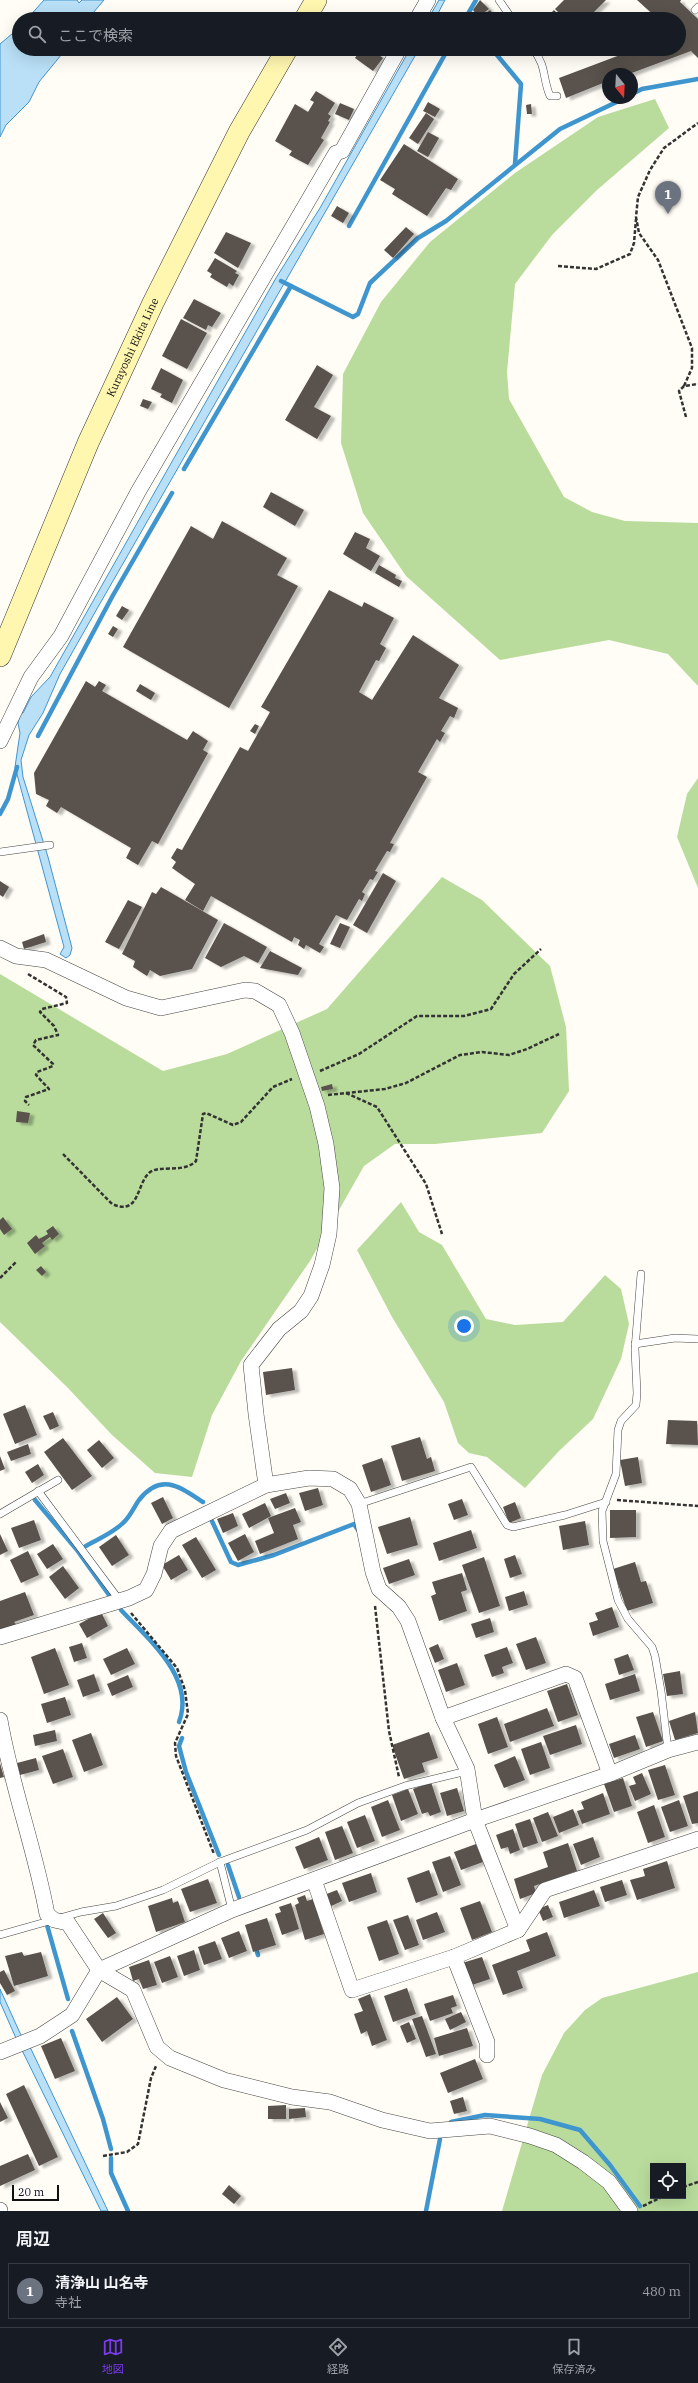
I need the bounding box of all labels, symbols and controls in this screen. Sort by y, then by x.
search box [12,12,686,56]
icon: search [26,23,48,45]
text: ここで検索 [58,26,133,45]
north arrow [602,68,638,104]
pin: 1 [655,181,681,214]
street label: Kurayoshi Ekita Line [103,295,162,399]
your location [454,1316,474,1336]
map controls [650,2163,686,2199]
button: locate [650,2163,686,2199]
scale bar [12,2183,59,2202]
text: 20 m [18,2185,44,2199]
text: 周辺 [16,2228,50,2250]
text: 清浄山 山名寺 [55,2273,148,2292]
text: 1 [26,2283,34,2300]
text: 480 m [642,2283,681,2300]
text: 寺社 [55,2294,81,2311]
tab: 地図 [102,2336,124,2376]
tab: 経路 [327,2336,349,2376]
tab: 保存済み [552,2336,596,2376]

